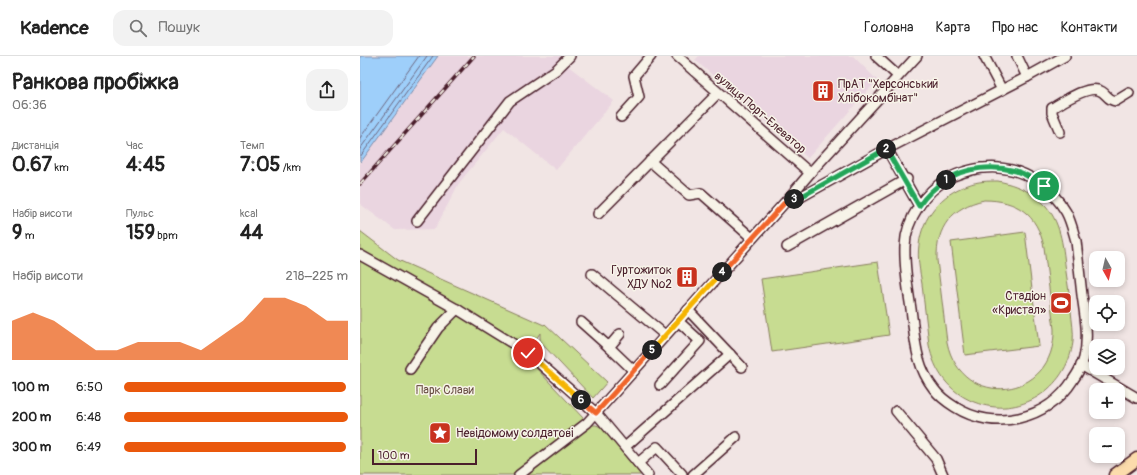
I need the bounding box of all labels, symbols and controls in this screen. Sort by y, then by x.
search box [113,10,393,46]
text: Kadence [20,16,89,40]
icon: search [127,17,149,39]
text: Пошук [159,18,200,37]
text: Головна [864,19,914,36]
text: Карта [936,19,970,36]
text: Про нас [992,19,1038,36]
text: Контакти [1060,19,1117,36]
text: Ранкова пробіжка [12,68,179,96]
button: share [306,69,348,111]
street label: вулиця Порт-Елеватор [711,69,809,157]
place label: ПрАТ "Херсонський Хлібокомбінат" [838,77,938,106]
building icon: ПрАТ "Херсонський Хлібокомбінат" [810,78,836,104]
text: 06:36 [12,97,47,113]
text: Дистанція [12,139,59,152]
text: Час [126,139,143,152]
text: Темп [240,139,264,152]
pin: 2 [876,139,896,159]
text: 2 [883,142,889,155]
text: 0.67 [12,152,52,177]
text: 4:45 [126,152,165,177]
text: 7:05 [240,152,280,177]
text: km [52,161,69,174]
text: /km [280,161,301,174]
pin [1027,169,1061,203]
pin: 1 [936,170,956,190]
text: 1 [944,173,948,186]
icon: arrive [1033,175,1055,197]
pin: 3 [784,189,804,209]
text: 3 [791,192,797,205]
text: Набір висоти [12,207,72,220]
text: Пульс [126,207,154,220]
text: kcal [240,207,258,220]
text: 9 [12,220,22,245]
text: 159 [126,220,155,245]
text: 44 [240,220,263,245]
text: m [22,229,34,242]
text: bpm [155,229,178,242]
north arrow [1089,251,1125,287]
map controls [1089,251,1125,463]
pin: 4 [712,262,732,282]
place label: Гуртожиток ХДУ №2 [611,263,672,292]
building icon: Гуртожиток ХДУ №2 [674,264,700,290]
text: 4 [719,265,725,278]
text: Набір висоти [12,268,83,284]
text: 218–225 m [285,268,348,284]
place label: Стадіон «Кристал» [992,289,1046,318]
sports icon: Стадіон «Кристал» [1048,290,1074,316]
button: locate [1089,295,1125,331]
pin [511,336,545,370]
button: layers [1089,339,1125,375]
pin: 5 [642,340,662,360]
icon: check [517,342,539,364]
text: 5 [649,343,655,356]
text: 100 m [12,379,49,395]
text: 6:50 [76,379,103,395]
park label: Парк Слави [416,383,475,398]
button: + [1089,383,1125,419]
pin: 6 [571,390,591,410]
text: 6 [578,393,584,406]
text: 200 m [12,409,51,425]
text: 6:48 [76,409,101,425]
place icon: Невідомому солдатові [427,420,453,446]
place label: Невідомому солдатові [456,426,573,441]
button: − [1089,427,1125,463]
text: 300 m [12,439,51,455]
text: 6:49 [76,439,101,455]
scale bar [372,447,477,466]
text: 100 m [378,449,409,462]

